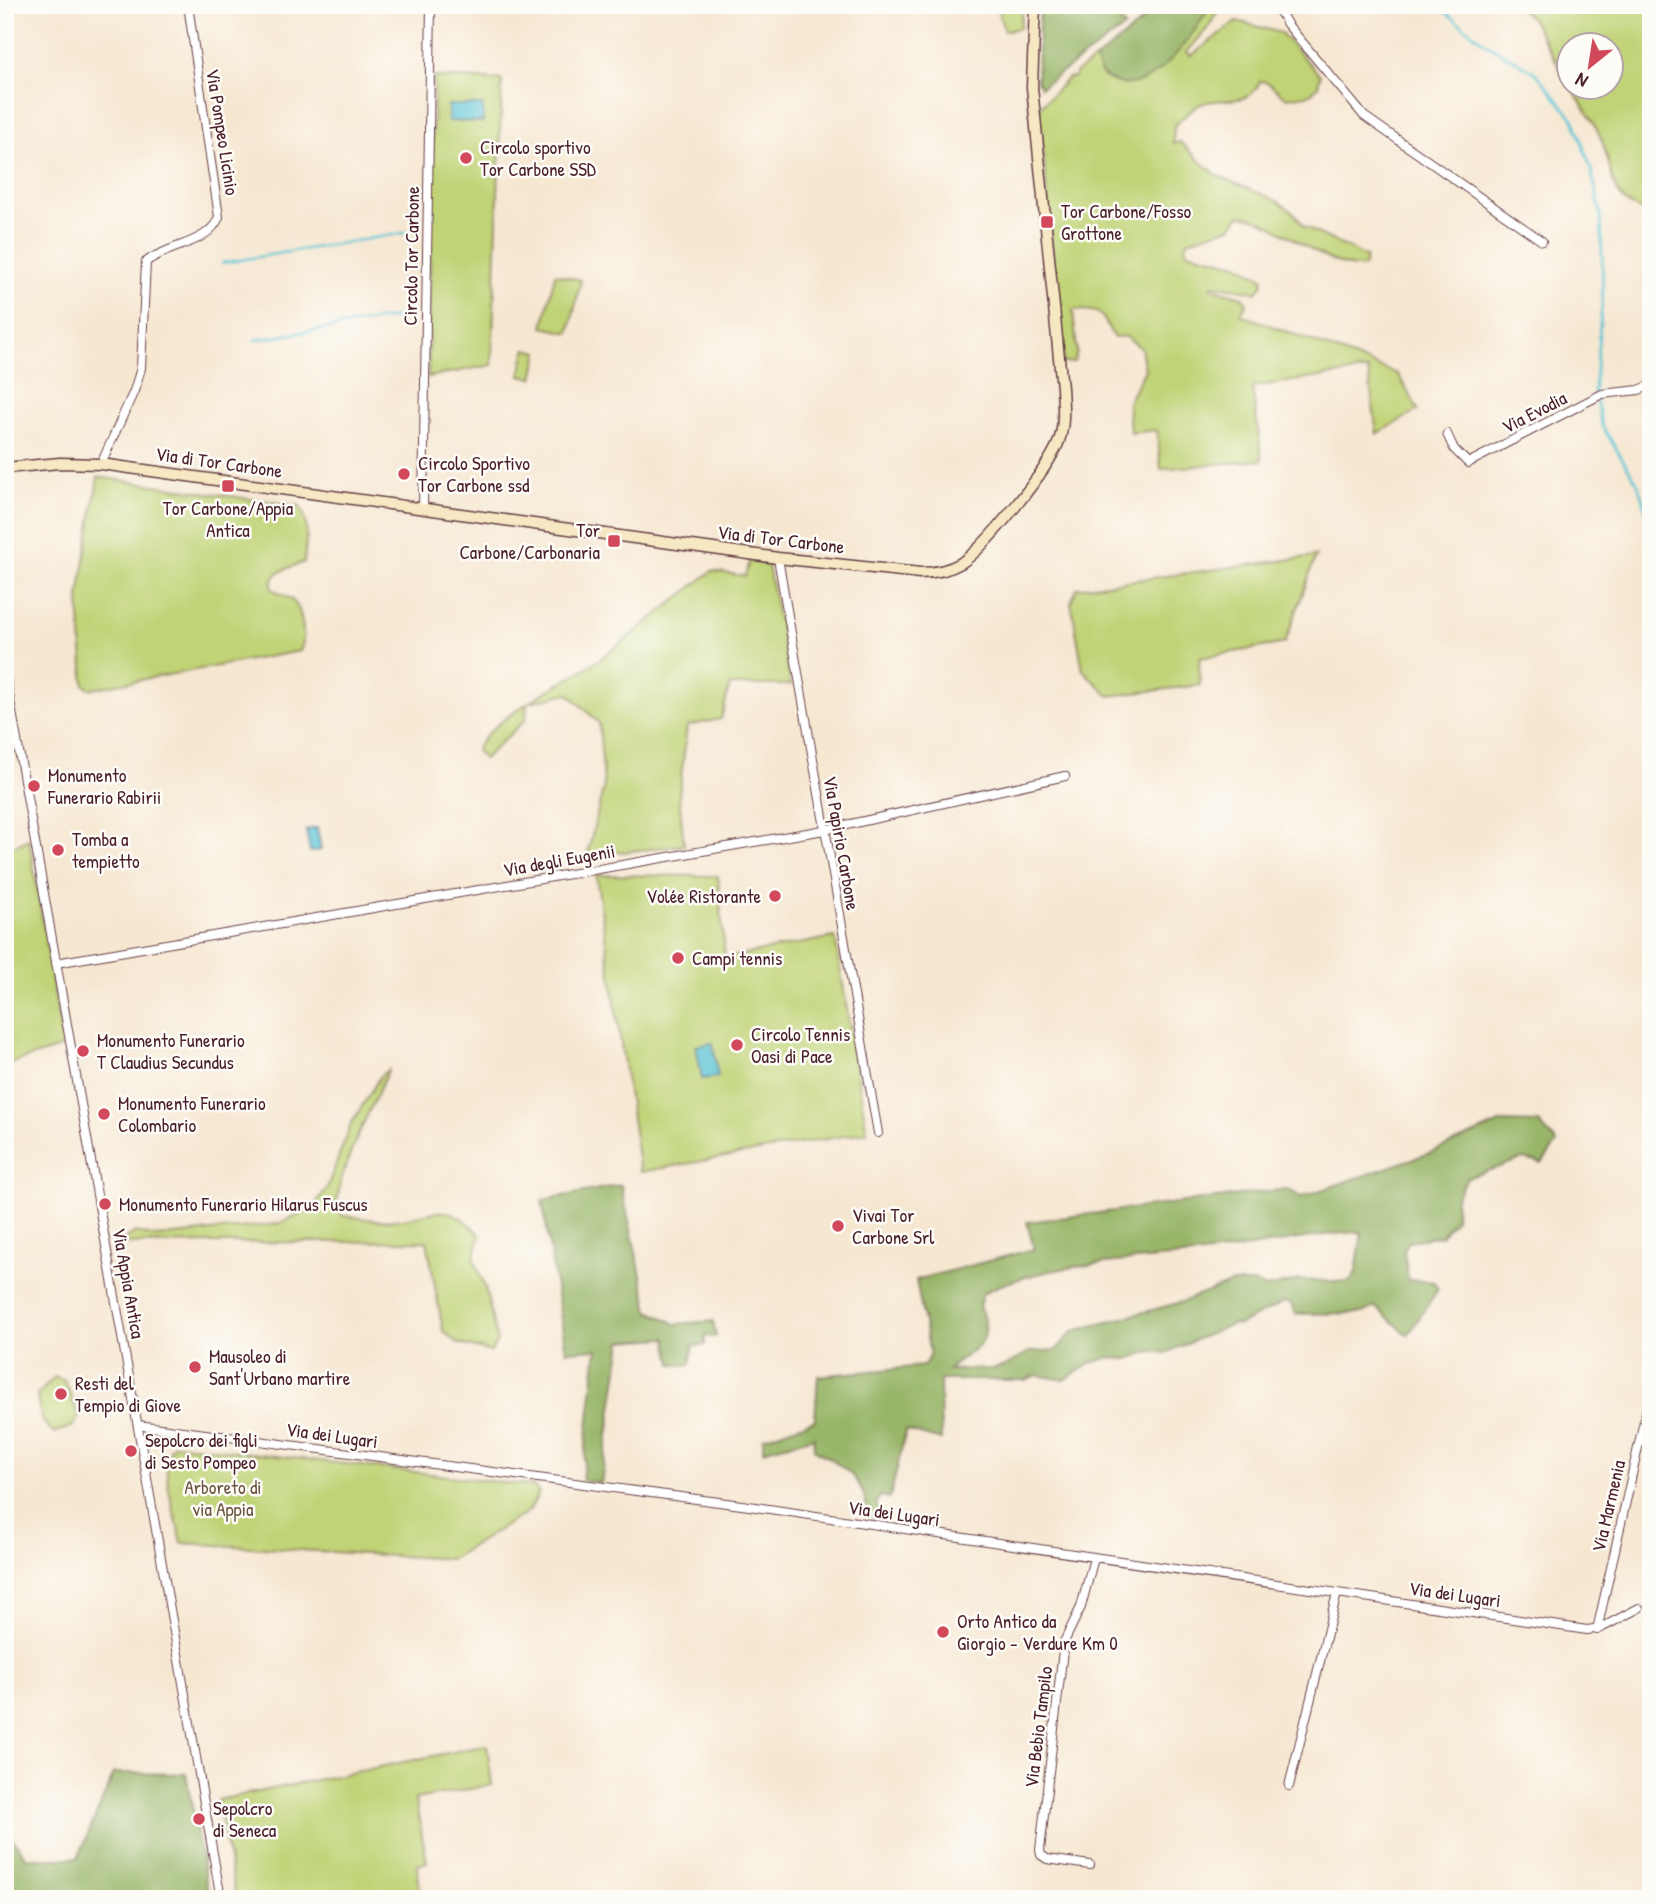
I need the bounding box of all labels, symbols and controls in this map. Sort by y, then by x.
north arrow [1554,32,1624,102]
street label: Via Pompeo Licinio [200,67,246,197]
text: N [1571,67,1592,95]
place label: Circolo sportivo Tor Carbone SSD [480,134,596,182]
marker: Circolo sportivo Tor Carbone SSD [458,150,474,166]
street label: Circolo Tor Carbone [397,186,425,326]
place label: Tor Carbone/Fosso Grottone [1061,198,1191,246]
marker: Tor Carbone/Fosso Grottone [1039,214,1055,230]
street label: Via Evodia [1497,384,1571,439]
street label: Via di Tor Carbone [154,440,285,484]
place label: Circolo Sportivo Tor Carbone ssd [418,450,530,498]
marker: Circolo Sportivo Tor Carbone ssd [396,466,412,482]
marker: Tor Carbone/Appia Antica [220,478,236,494]
place label: Tor Carbone/Appia Antica [163,495,294,543]
place label: Tor Carbone/Carbonaria [459,517,601,565]
street label: Via di Tor Carbone [716,518,846,560]
marker: Tor Carbone/Carbonaria [606,533,622,549]
place label: Monumento Funerario Rabirii [47,762,161,810]
street label: Via Papirio Carbone [817,774,867,913]
marker: Monumento Funerario Rabirii [26,778,42,794]
place label: Tomba a tempietto [72,826,140,874]
street label: Via degli Eugenii [501,837,617,883]
marker: Tomba a tempietto [50,842,66,858]
place label: Volée Ristorante [646,883,761,909]
marker: Volée Ristorante [767,888,783,904]
place label: Campi tennis [692,945,782,971]
marker: Campi tennis [670,950,686,966]
place label: Circolo Tennis Oasi di Pace [751,1021,850,1069]
place label: Monumento Funerario T Claudius Secundus [97,1027,245,1075]
marker: Circolo Tennis Oasi di Pace [729,1037,745,1053]
marker: Monumento Funerario T Claudius Secundus [75,1043,91,1059]
place label: Monumento Funerario Colombario [118,1090,266,1138]
marker: Monumento Funerario Colombario [96,1106,112,1122]
place label: Monumento Funerario Hilarus Fuscus [119,1191,368,1217]
marker: Monumento Funerario Hilarus Fuscus [97,1196,113,1212]
place label: Vivai Tor Carbone Srl [852,1202,935,1250]
marker: Vivai Tor Carbone Srl [830,1218,846,1234]
street label: Via Appia Antica [106,1226,152,1341]
place label: Mausoleo di Sant'Urbano martire [209,1343,351,1391]
marker: Mausoleo di Sant'Urbano martire [187,1359,203,1375]
place label: Resti del Tempio di Giove [75,1370,181,1418]
marker: Resti del Tempio di Giove [53,1386,69,1402]
street label: Via dei Lugari [284,1416,380,1454]
place label: Sepolcro dei figli di Sesto Pompeo [145,1427,258,1475]
marker: Sepolcro dei figli di Sesto Pompeo [123,1443,139,1459]
street label: Via Marmenia [1585,1457,1631,1555]
park label: Arboreto di via Appia [184,1474,262,1522]
street label: Via dei Lugari [846,1494,942,1532]
street label: Via dei Lugari [1407,1575,1503,1613]
place label: Orto Antico da Giorgio - Verdure Km 0 [957,1608,1118,1656]
marker: Orto Antico da Giorgio - Verdure Km 0 [935,1624,951,1640]
street label: Via Bebio Tampilo [1018,1664,1058,1789]
place label: Sepolcro di Seneca [213,1795,277,1843]
marker: Sepolcro di Seneca [191,1811,207,1827]

